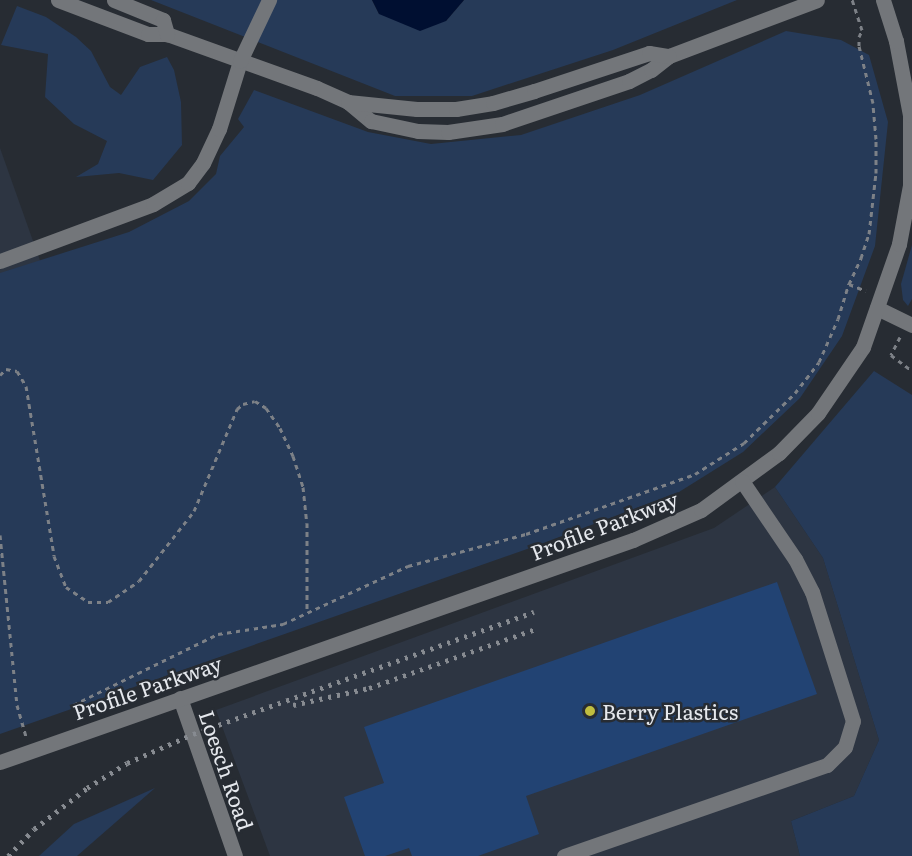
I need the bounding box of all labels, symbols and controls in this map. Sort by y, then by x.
street label: Profile Parkway [527,485,681,565]
street label: Profile Parkway [69,650,225,724]
place label: Berry Plastics [602,698,738,724]
marker: Berry Plastics [583,704,597,718]
street label: Loesch Road [195,707,259,833]

